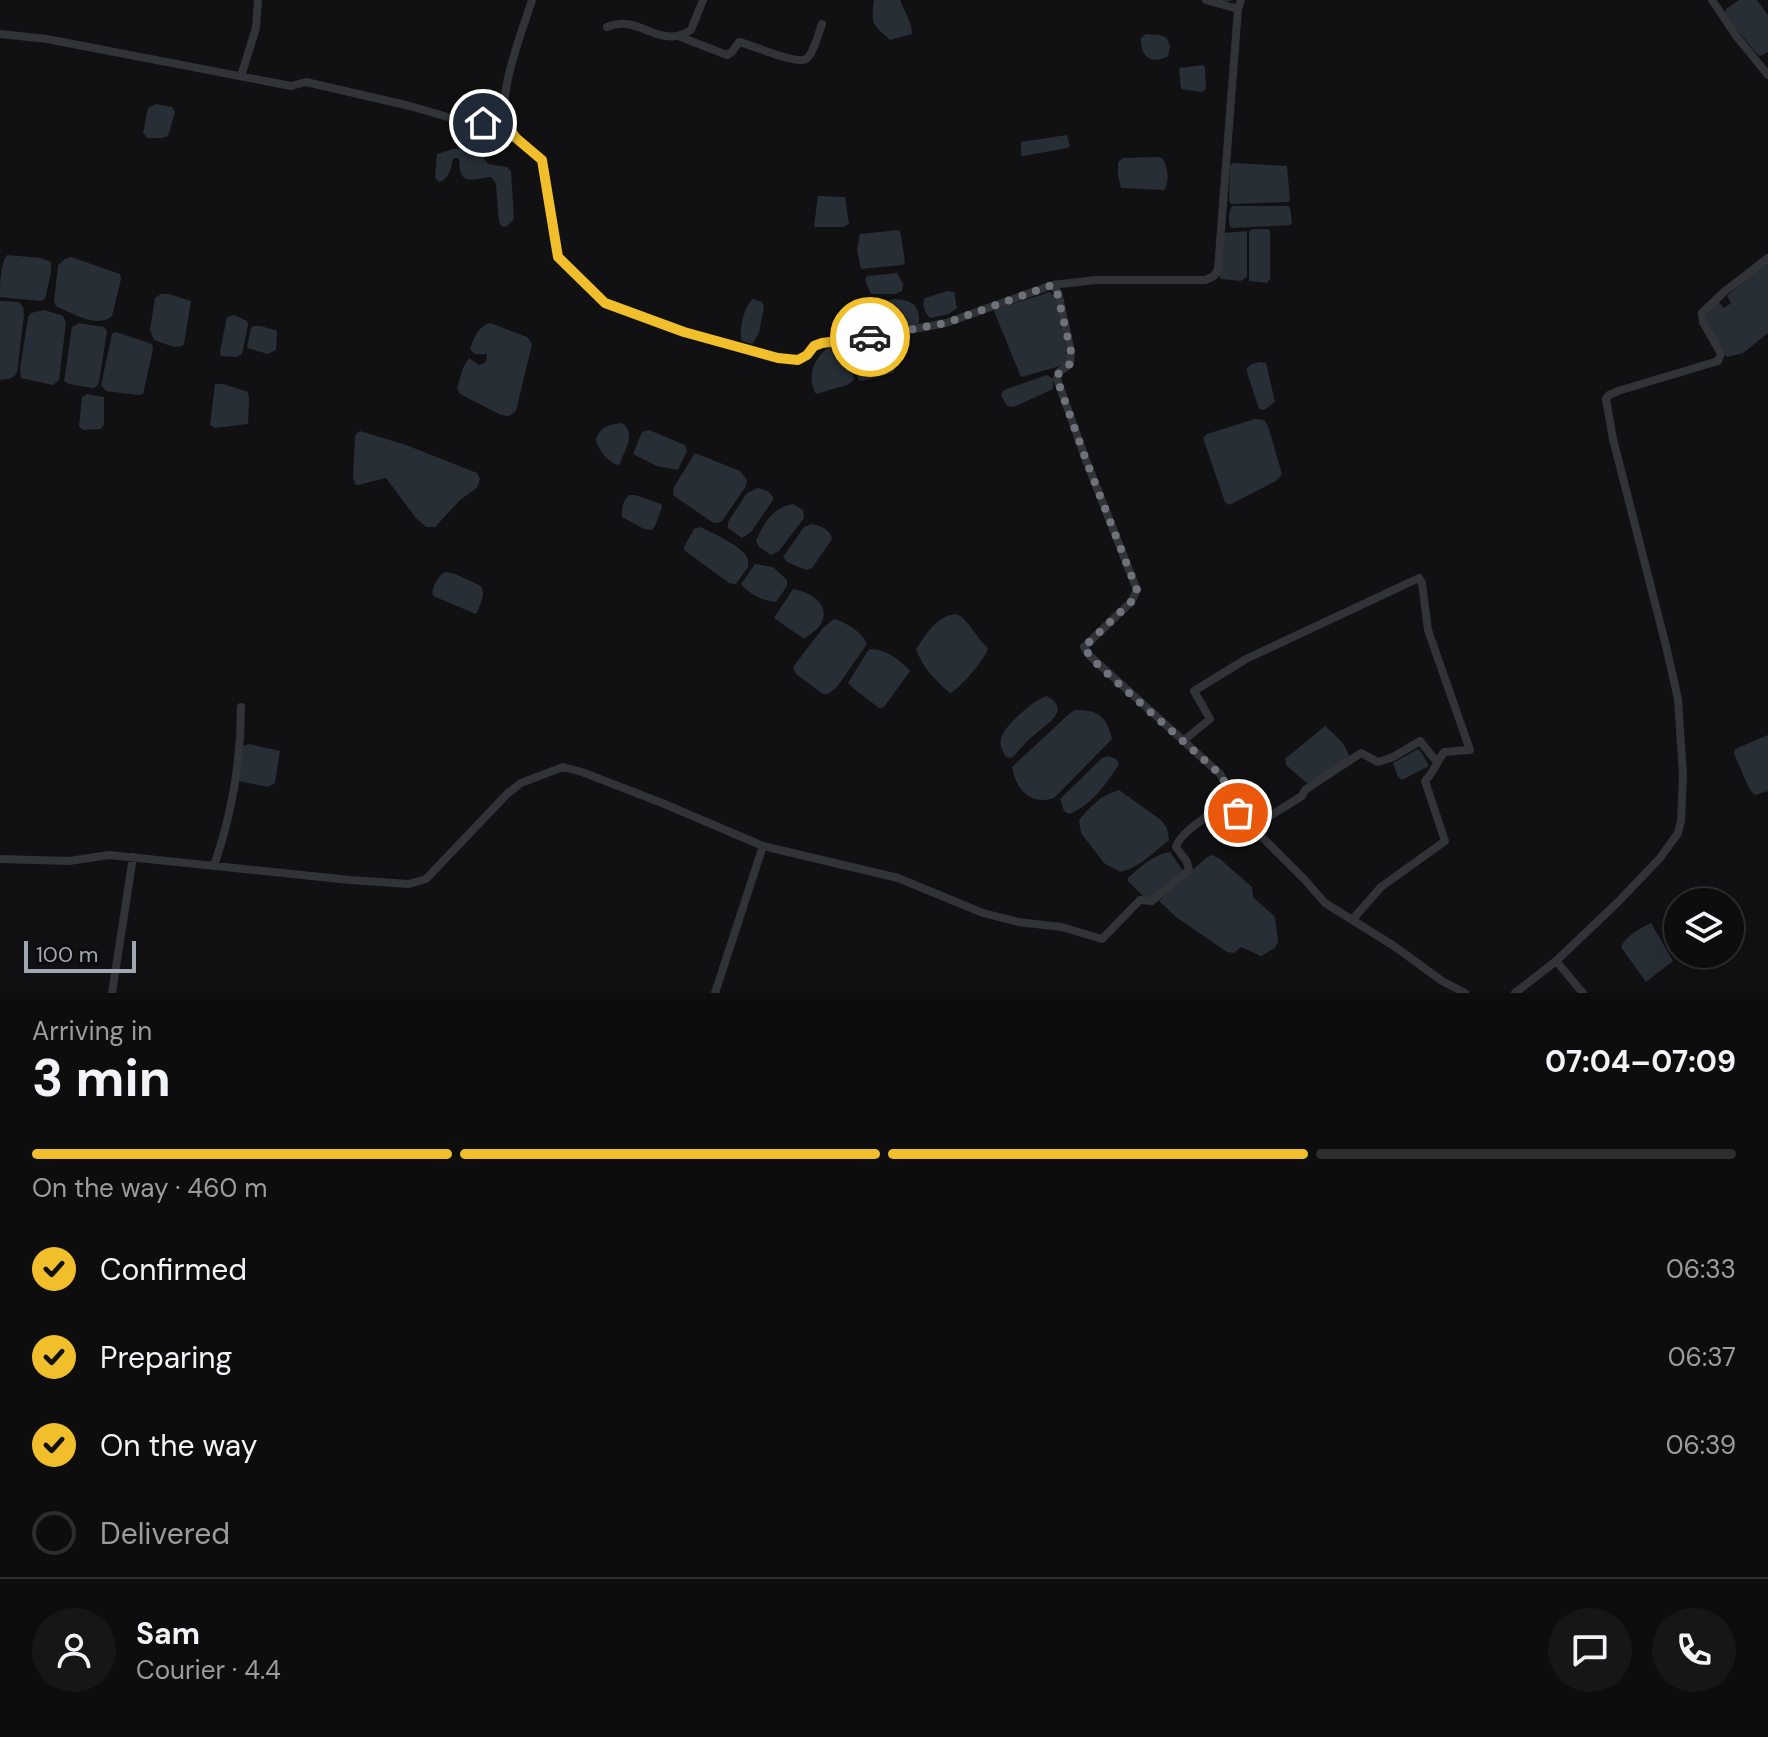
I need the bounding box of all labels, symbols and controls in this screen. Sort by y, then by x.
pin [449,89,517,157]
icon: home [461,101,505,145]
courier [830,297,910,377]
icon: car [848,315,892,359]
pin [1204,779,1272,847]
icon: bag [1216,791,1260,835]
map controls [1664,888,1744,968]
button: layers [1664,888,1744,968]
scale bar [24,937,136,973]
text: 100 m [36,940,98,969]
text: Arriving in [32,1014,152,1048]
text: 07:04–07:09 [1545,1042,1736,1081]
text: 3 min [32,1044,171,1112]
text: On the way · 460 m [32,1171,267,1205]
icon: check [32,1247,76,1291]
text: Confirmed [100,1250,247,1289]
text: 06:33 [1666,1252,1736,1286]
icon: check [32,1335,76,1379]
text: Preparing [100,1338,232,1377]
text: 06:37 [1668,1340,1736,1374]
icon: check [32,1423,76,1467]
text: On the way [100,1426,257,1465]
text: 06:39 [1666,1428,1736,1462]
text: Delivered [100,1514,230,1553]
button: person [32,1608,116,1692]
button: chat [1548,1608,1632,1692]
button: phone [1652,1608,1736,1692]
text: Sam [136,1614,200,1653]
text: Courier · 4.4 [136,1653,281,1687]

